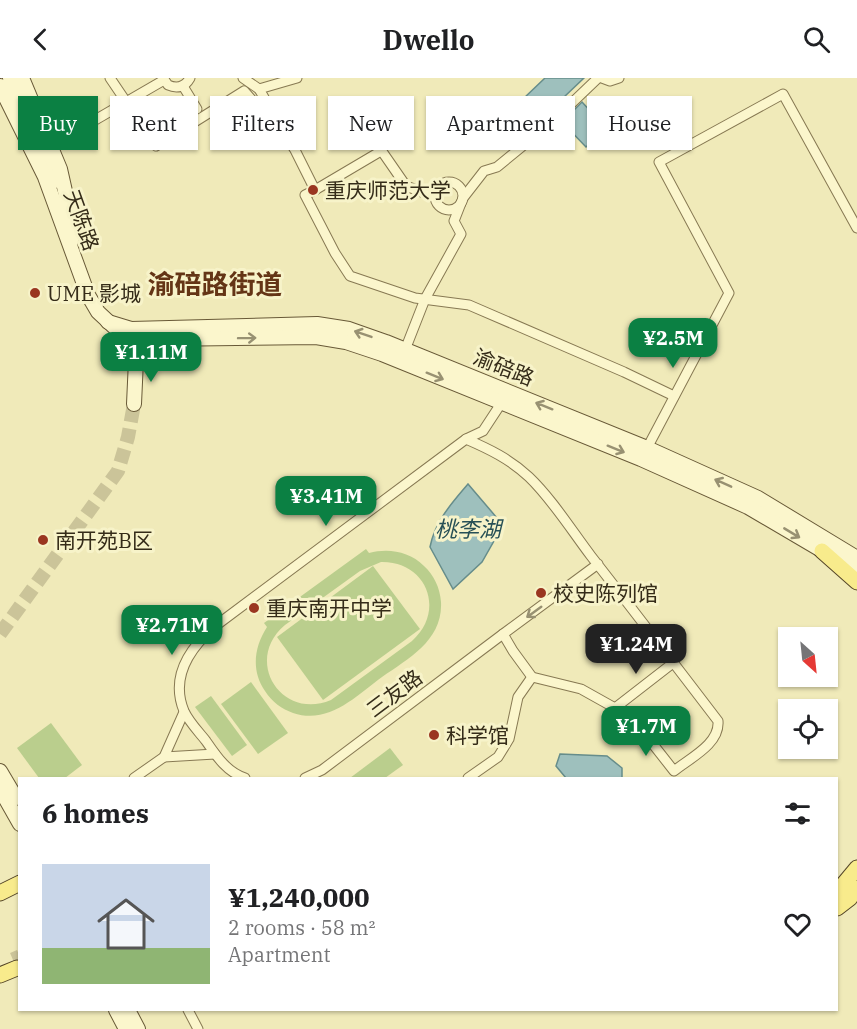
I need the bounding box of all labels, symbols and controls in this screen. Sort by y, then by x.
text: Dwello [383,22,474,57]
icon: back [24,23,57,56]
icon: search [800,23,833,56]
chip: Buy [18,96,98,150]
chip: Rent [110,96,198,150]
chip: Filters [210,96,316,150]
chip: New [328,96,414,150]
chip: Apartment [426,96,575,150]
chip: House [587,96,692,150]
place label: 重庆师范大学 [325,176,451,204]
marker: 重庆师范大学 [306,183,320,197]
street label: 天陈路 [58,186,106,254]
district label: 渝碚路街道 [148,266,283,301]
place label: UME 影城 [47,279,141,307]
marker: UME 影城 [28,286,42,300]
pin: ¥2.5M [631,318,715,369]
text: ¥2.5M [642,324,704,351]
one-way arrow [354,328,373,339]
pin: ¥1.11M [102,332,200,383]
one-way arrow [236,332,256,343]
text: ¥1.11M [114,338,188,365]
street label: 渝碚路 [470,342,538,392]
one-way arrow [425,371,444,382]
one-way arrow [536,400,554,411]
one-way arrow [606,444,624,455]
pin: ¥3.41M [277,476,375,527]
one-way arrow [715,477,733,488]
text: ¥3.41M [289,482,363,509]
water label: 桃李湖 [435,514,504,543]
place label: 南开苑B区 [55,526,153,554]
one-way arrow [783,527,800,539]
marker: 南开苑B区 [36,533,50,547]
place label: 校史陈列馆 [553,579,658,607]
marker: 校史陈列馆 [534,586,548,600]
place label: 重庆南开中学 [266,594,392,622]
marker: 重庆南开中学 [247,601,261,615]
pin: ¥2.71M [123,605,221,656]
one-way arrow [526,605,542,618]
text: ¥2.71M [135,611,209,638]
pin: ¥1.24M [587,624,685,675]
north arrow [778,627,838,687]
map controls [778,627,838,759]
text: ¥1.24M [599,630,673,657]
street label: 三友路 [360,663,428,723]
button: locate [778,699,838,759]
pin: ¥1.7M [604,706,688,757]
text: ¥1.7M [615,712,677,739]
place label: 科学馆 [446,721,509,749]
marker: 科学馆 [427,728,441,742]
text: 6 homes [42,796,149,830]
icon: filters [781,797,814,830]
text: ¥1,240,000 [228,880,370,914]
icon: home [90,888,162,960]
icon: heart [781,908,814,941]
text: 2 rooms · 58 m² [228,914,375,941]
text: Apartment [228,941,331,968]

